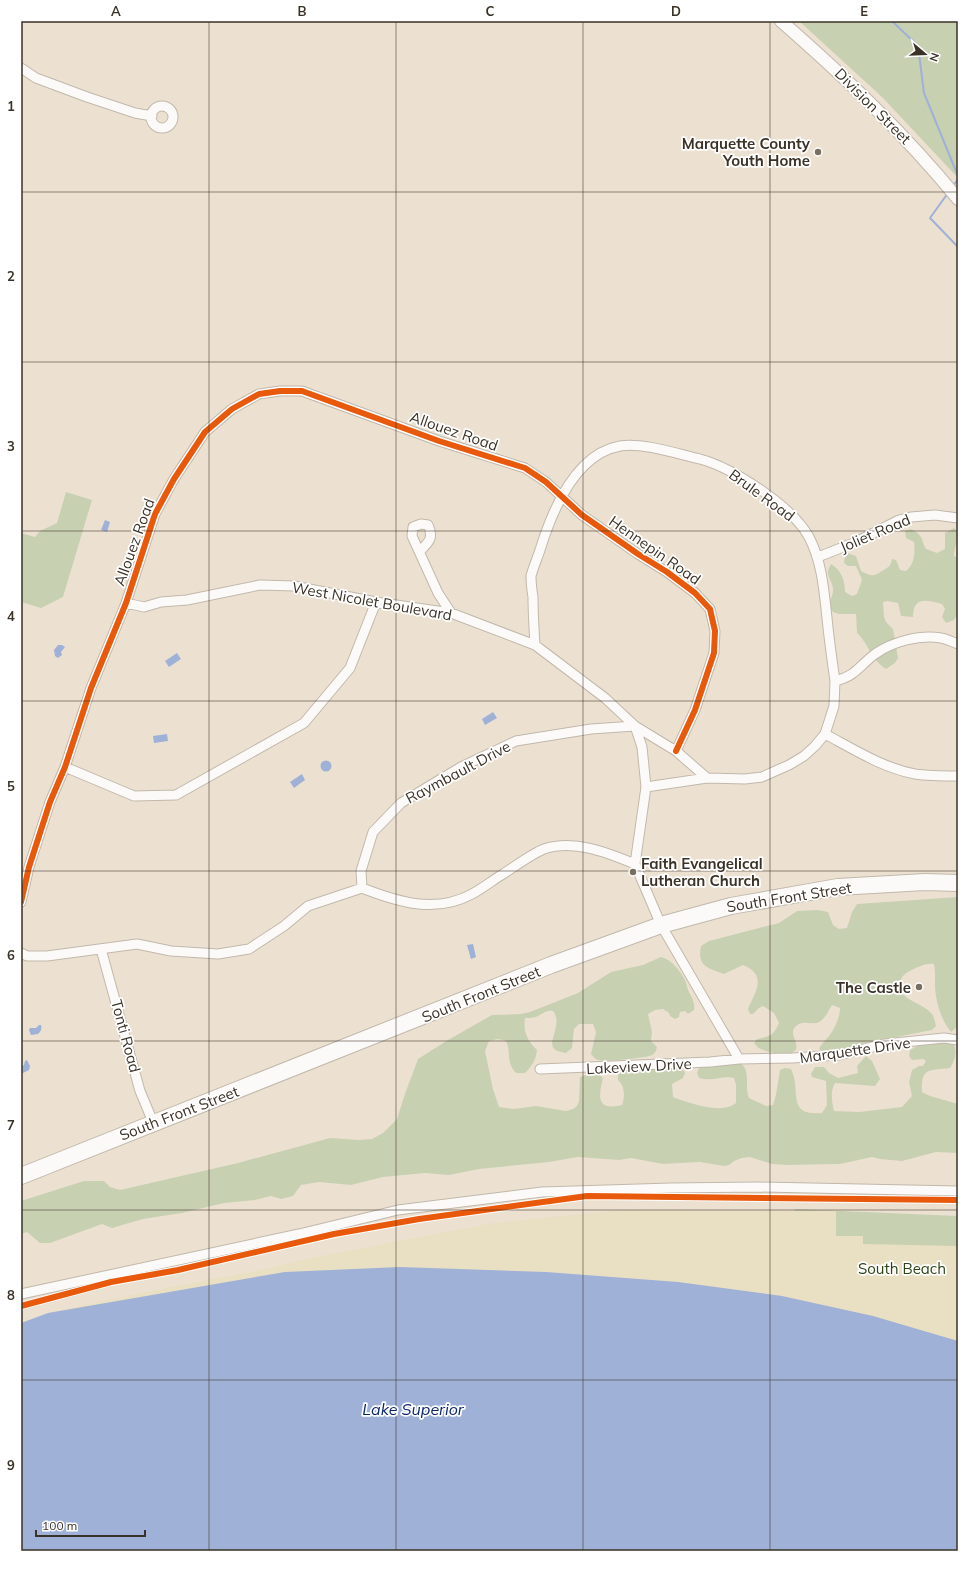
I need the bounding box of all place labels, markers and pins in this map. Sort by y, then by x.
place label: Marquette County Youth Home [682,134,811,170]
marker: Marquette County Youth Home [813,147,823,157]
place label: Faith Evangelical Lutheran Church [641,854,763,890]
marker: Faith Evangelical Lutheran Church [628,867,638,877]
place label: The Castle [836,978,911,997]
marker: The Castle [914,982,924,992]

